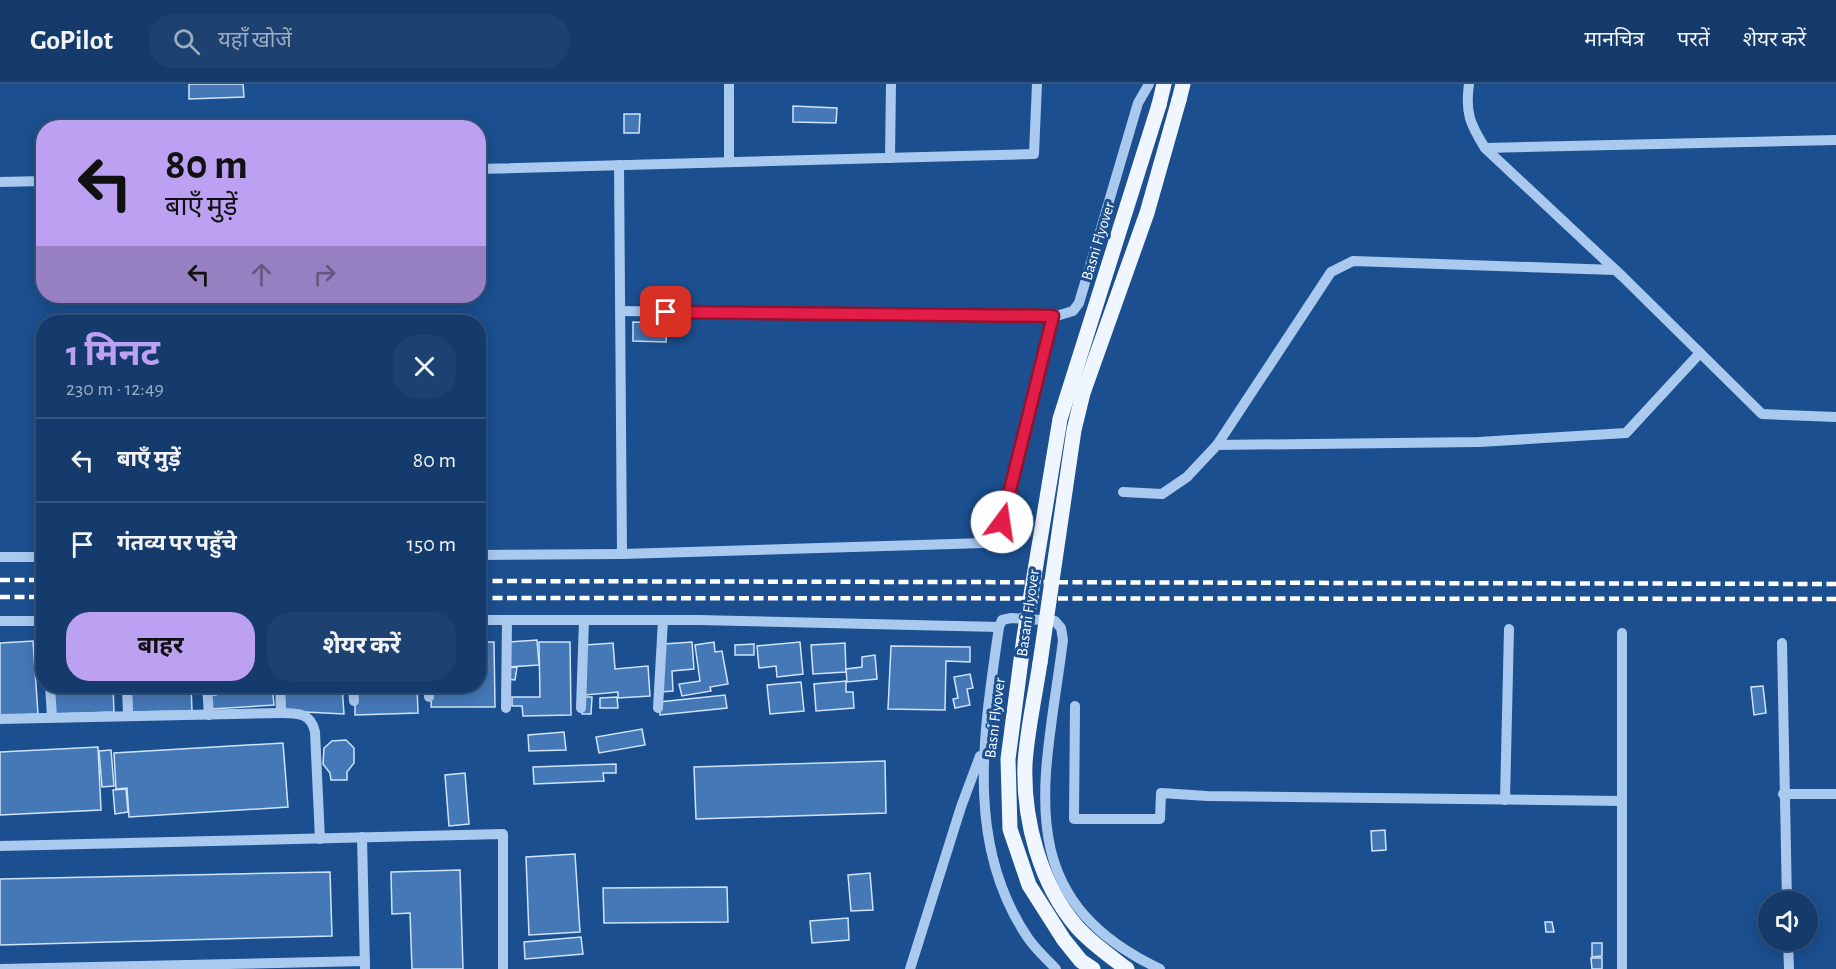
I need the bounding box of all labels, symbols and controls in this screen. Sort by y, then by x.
search box [149,14,569,68]
icon: search [170,25,203,58]
text: GoPilot [30,27,113,55]
text: यहाँ खोजें [218,29,292,51]
text: मानचित्र [1584,29,1644,50]
text: परतें [1677,29,1710,50]
text: शेयर करें [1743,29,1806,50]
icon: left [66,144,144,222]
text: 80 m [165,144,248,186]
text: बाएँ मुड़ें [165,193,237,220]
street label: Basni Flyover [1079,199,1119,282]
icon: left [182,258,215,291]
icon: ahead [245,258,278,291]
icon: right [308,258,341,291]
pin [640,286,691,337]
icon: arrive [649,295,682,328]
button: close [393,335,456,398]
text: 1 मिनट [66,336,160,372]
text: 230 m · 12:49 [66,379,164,399]
icon: left [66,444,99,477]
text: बाएँ मुड़ें [117,448,181,470]
text: 80 m [413,449,456,471]
position arrow [970,490,1034,554]
icon: arrive [66,528,99,561]
text: गंतव्य पर पहुँचे [117,532,237,554]
text: 150 m [406,533,456,555]
street label: Basani Flyover [1014,567,1043,658]
button: बाहर [66,612,255,681]
button: शेयर करें [267,612,456,681]
street label: Basni Flyover [982,676,1009,759]
map controls [1758,891,1818,951]
button: sound [1758,891,1818,951]

